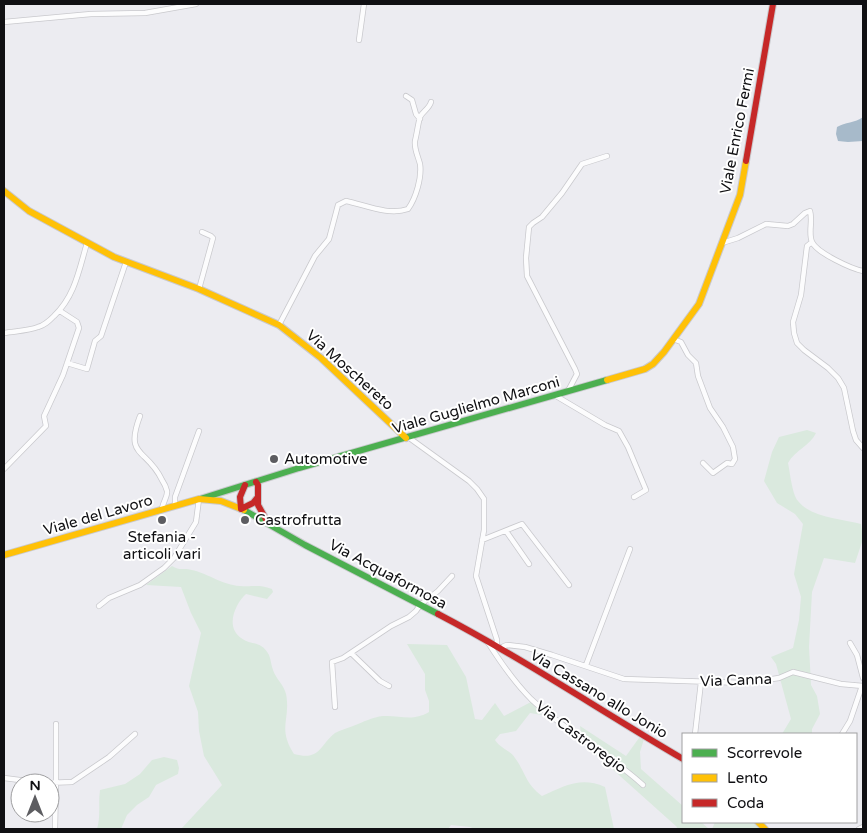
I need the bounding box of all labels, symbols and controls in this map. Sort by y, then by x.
street label: Viale Enrico Fermi [716,67,758,195]
street label: Via Moschereto [303,326,397,414]
street label: Viale Guglielmo Marconi [390,372,562,438]
place label: Automotive [284,450,368,468]
marker: Automotive [268,453,280,465]
street label: Viale del Lavoro [41,491,155,539]
place label: Castrofrutta [255,511,342,529]
marker: Stefania - articoli vari [156,514,168,526]
marker: Castrofrutta [239,514,251,526]
place label: Stefania - articoli vari [123,528,201,563]
street label: Via Acquaformosa [326,535,450,613]
street label: Via Cassano allo Jonio [527,646,671,742]
street label: Via Canna [700,670,772,690]
street label: Via Castroregio [532,697,630,777]
legend [682,733,857,823]
text: Scorrevole [727,744,802,762]
text: Lento [727,769,768,787]
north arrow [10,773,60,823]
text: N [29,777,41,794]
text: Coda [727,794,764,812]

